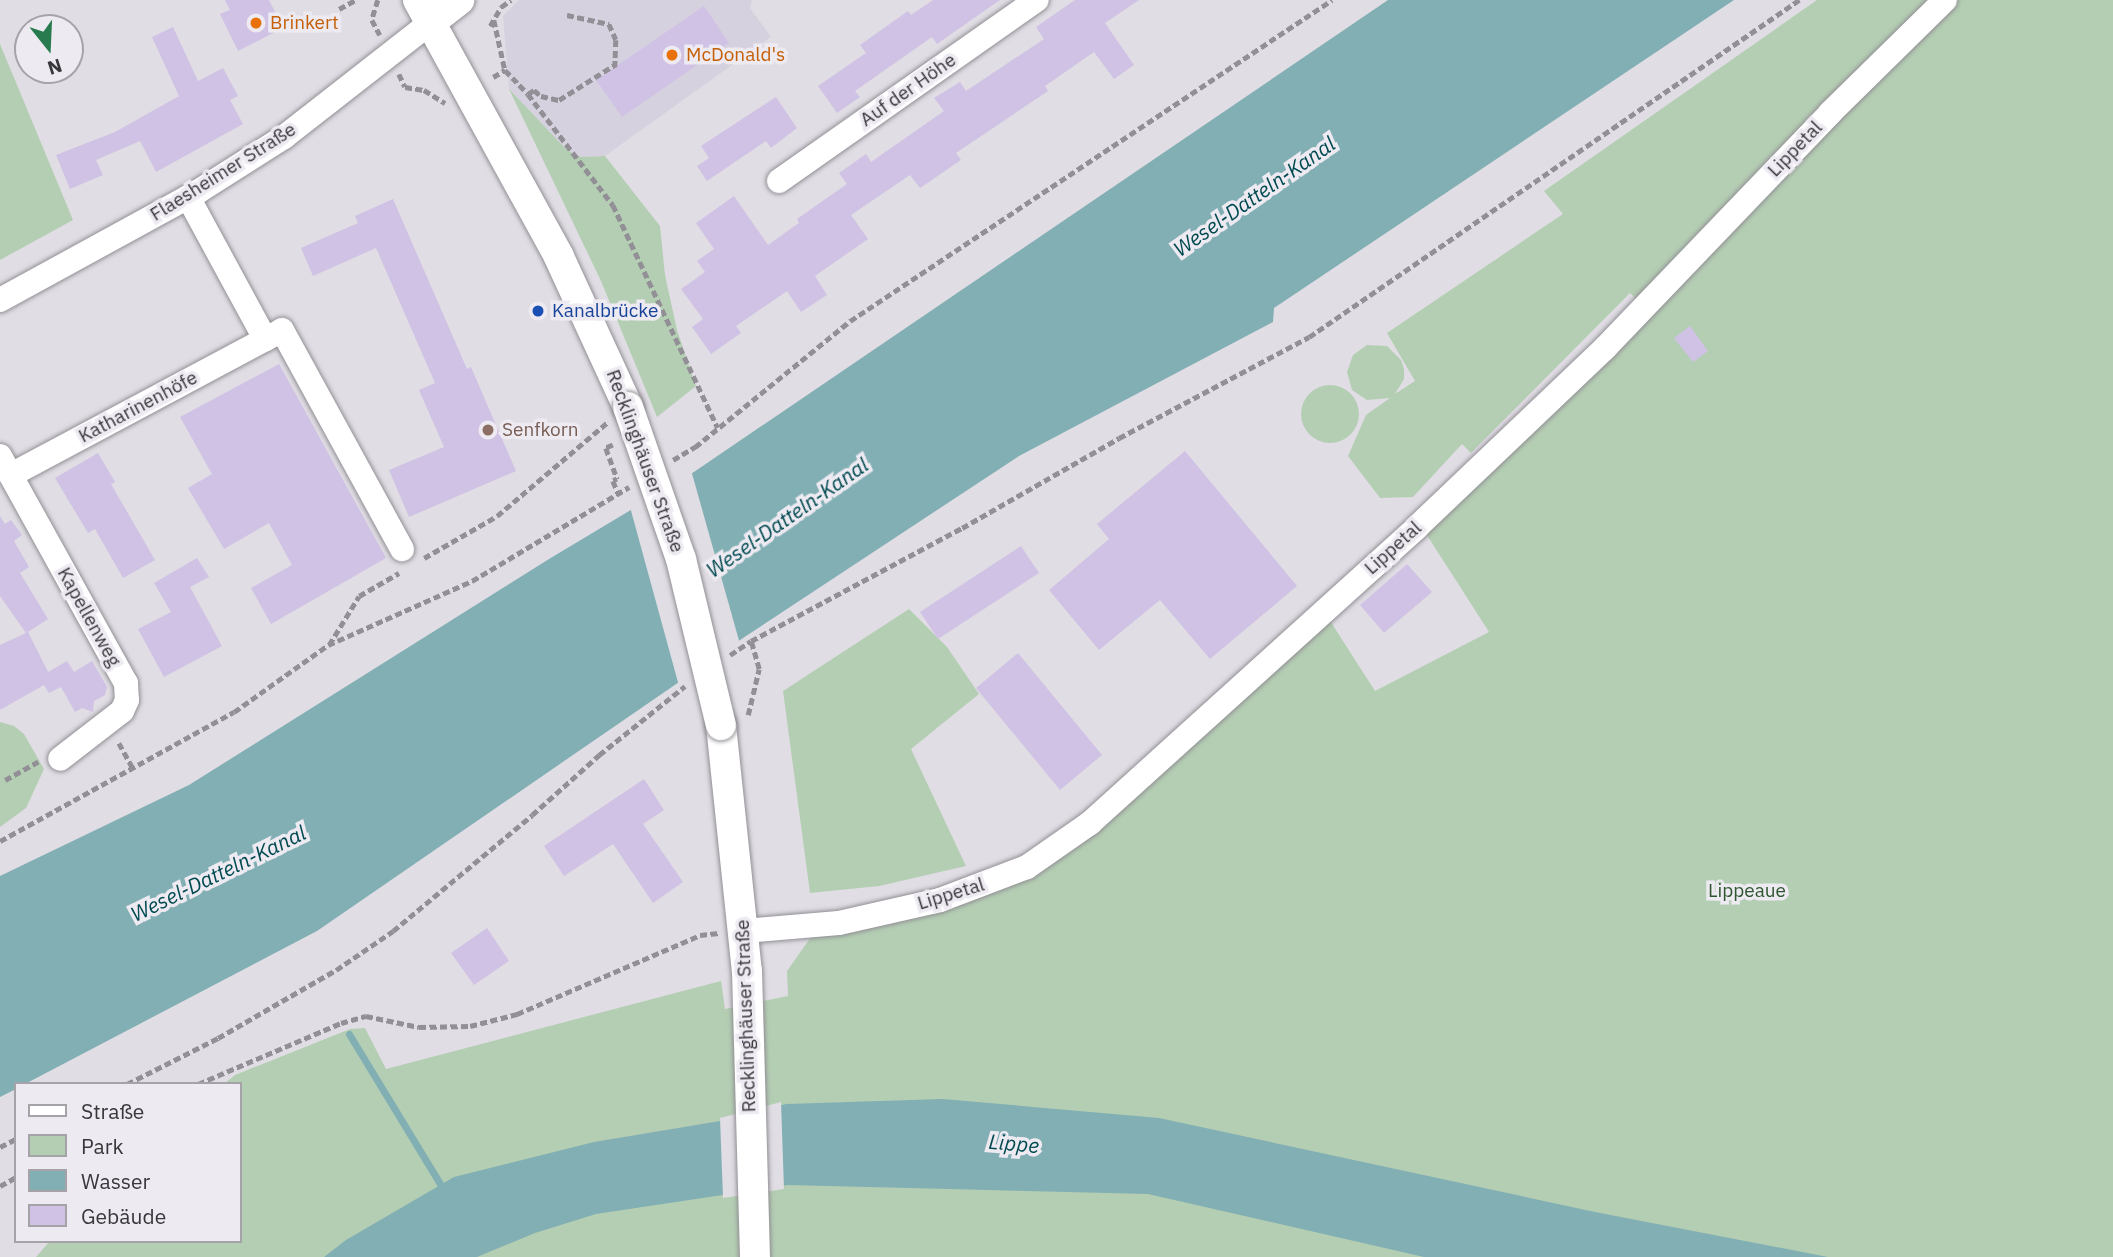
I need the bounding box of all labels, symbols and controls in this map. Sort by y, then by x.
place label: Brinkert [270,12,339,34]
north arrow [14,14,84,84]
marker: Brinkert [248,15,264,31]
place label: McDonald's [686,44,785,66]
marker: McDonald's [664,47,680,63]
street label: Auf der Höhe [856,49,960,131]
text: N [45,54,65,81]
street label: Lippetal [1763,116,1827,182]
street label: Flaesheimer Straße [146,118,300,226]
water label: Wesel-Datteln-Kanal [1168,131,1340,261]
place label: Kanalbrücke [552,300,658,322]
marker: Kanalbrücke [530,303,546,319]
street label: Katharinenhöfe [75,366,201,448]
street label: Recklinghäuser Straße [601,367,689,555]
place label: Senfkorn [502,419,579,441]
marker: Senfkorn [480,422,496,438]
water label: Wesel-Datteln-Kanal [701,452,873,582]
street label: Lippetal [1360,517,1426,579]
street label: Kapellenweg [52,564,126,670]
water label: Wesel-Datteln-Kanal [126,820,310,926]
street label: Lippetal [915,873,987,915]
park label: Lippeaue [1708,880,1786,902]
street label: Recklinghäuser Straße [731,919,761,1113]
legend [14,1082,242,1243]
text: Straße [81,1097,144,1125]
water label: Lippe [988,1128,1040,1158]
text: Park [81,1132,124,1160]
text: Wasser [81,1167,150,1195]
text: Gebäude [81,1202,166,1230]

